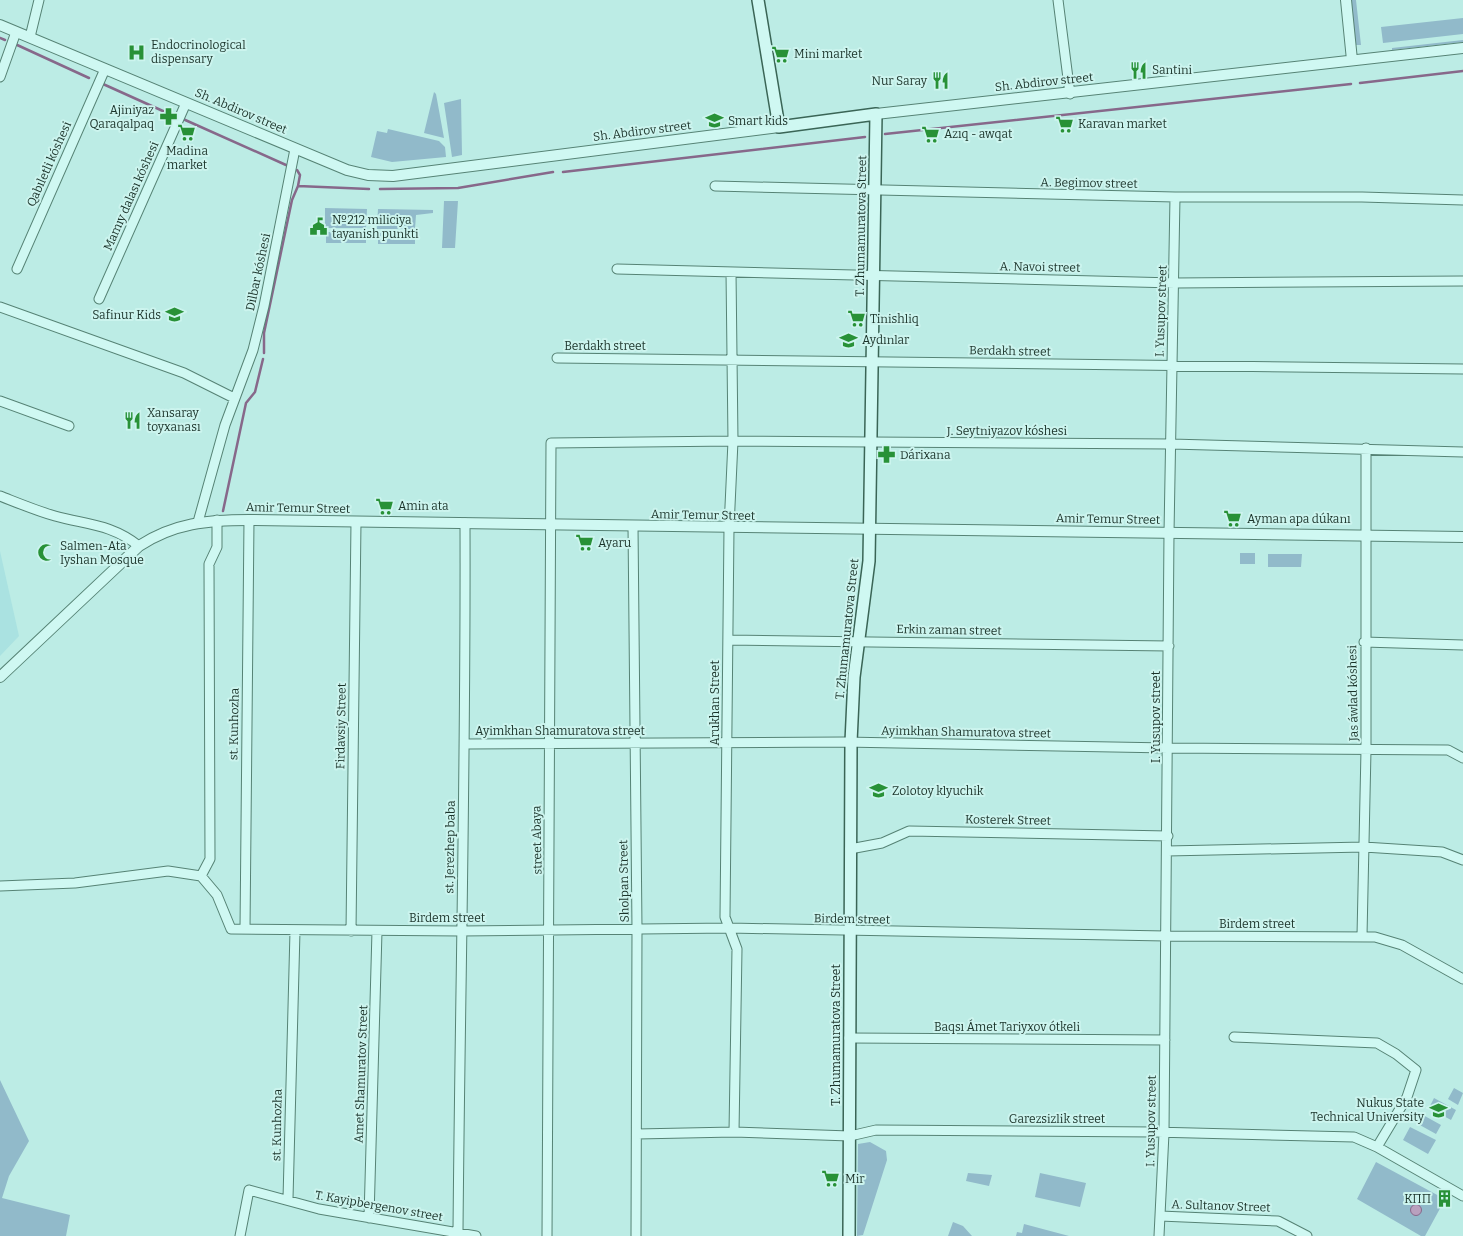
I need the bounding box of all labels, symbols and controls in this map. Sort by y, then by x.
place label: Endocrinological dispensary [151,38,246,66]
hospital icon: Endocrinological dispensary [127,42,147,62]
supermarket icon: Mini market [770,44,790,64]
place label: Mini market [794,47,863,61]
restaurant icon: Santini [1128,60,1148,80]
place label: Santini [1152,63,1193,77]
street label: Sh. Abdirov street [994,70,1094,94]
restaurant icon: Nur Saray [931,71,951,91]
place label: Nur Saray [871,74,928,88]
street label: Sh. Abdirov street [193,85,290,137]
place label: Ajiniyaz Qaraqalpaq [90,103,154,131]
pharmacy icon: Ajiniyaz Qaraqalpaq [158,107,178,127]
school or university icon: Smart kids [704,111,724,131]
place label: Smart kids [728,114,788,128]
supermarket icon: Karavan market [1054,114,1074,134]
place label: Karavan market [1078,117,1167,131]
street label: Sh. Abdirov street [592,118,692,144]
street label: Qabıletli kóshesi [24,119,74,209]
supermarket icon: Madina market [177,122,197,142]
supermarket icon: Azıq - awqat [920,124,940,144]
place label: Azıq - awqat [944,127,1013,141]
street label: Mamıy dalası kóshesi [101,139,162,253]
place label: Madina market [166,144,208,172]
street label: T. Zhumamuratova Street [853,154,869,297]
street label: A. Begimov street [1040,175,1138,191]
place label: №212 miliciya tayanish punkti [332,213,419,241]
public building icon: №212 miliciya tayanish punkti [308,217,328,237]
street label: Dilbar kóshesi [243,231,273,312]
street label: A. Navoi street [1000,259,1081,275]
street label: I. Yusupov street [1152,264,1170,357]
school or university icon: Safinur Kids [165,305,185,325]
place label: Safinur Kids [92,308,161,322]
supermarket icon: Tinishliq [846,309,866,329]
place label: Tinishliq [870,312,919,326]
school or university icon: Aydınlar [838,330,858,350]
place label: Aydınlar [862,333,910,347]
street label: Berdakh street [564,339,647,353]
street label: Berdakh street [969,343,1052,359]
place label: Xansaray toyxanası [147,406,201,434]
restaurant icon: Xansaray toyxanası [123,410,143,430]
street label: J. Seytniyazov kóshesi [946,424,1068,438]
pharmacy icon: Dárixana [876,445,896,465]
place label: Dárixana [900,448,951,462]
supermarket icon: Amin ata [374,496,394,516]
place label: Amin ata [398,499,449,513]
street label: Amir Temur Street [246,500,351,516]
street label: Amir Temur Street [651,507,756,523]
supermarket icon: Ayman apa dúkanı [1223,509,1243,529]
street label: Amir Temur Street [1056,511,1161,527]
place label: Ayman apa dúkanı [1247,512,1351,526]
supermarket icon: Ayaru [574,533,594,553]
place label: Ayaru [598,536,632,550]
place label: Salmen-Ata Iyshan Mosque [60,539,144,567]
mosque icon: Salmen-Ata Iyshan Mosque [36,543,56,563]
street label: T. Zhumamuratova Street [833,557,861,700]
street label: Erkin zaman street [896,622,1003,638]
street label: Jas áwlad kóshesi [1345,645,1361,742]
street label: Arukhan Street [708,660,722,746]
street label: I. Yusupov street [1149,670,1163,763]
street label: Firdavsiy Street [333,682,349,769]
street label: st. Kunhozha [226,687,242,760]
street label: Ayimkhan Shamuratova street [475,724,646,738]
street label: Ayimkhan Shamuratova street [881,724,1052,740]
school or university icon: Zolotoy klyuchik [868,781,888,801]
place label: Zolotoy klyuchik [892,784,984,798]
street label: st. Jerezhep baba [442,800,458,894]
street label: street Abaya [529,805,545,875]
street label: Kosterek Street [965,812,1052,828]
street label: Sholpan Street [616,839,632,922]
street label: Birdem street [409,911,486,925]
street label: Birdem street [814,911,891,927]
street label: Birdem street [1219,917,1296,931]
street label: T. Zhumamuratova Street [829,964,843,1106]
street label: Amet Shamuratov Street [352,1004,370,1143]
street label: Baqsı Ámet Tariyxov ótkeli [934,1019,1080,1034]
street label: I. Yusupov street [1143,1074,1159,1167]
street label: st. Kunhozha [269,1088,285,1161]
place label: Nukus State Technical University [1310,1096,1425,1124]
school or university icon: Nukus State Technical University [1428,1100,1448,1120]
street label: Garezsizlik street [1009,1112,1106,1126]
supermarket icon: Mir [821,1169,841,1189]
place label: Mir [845,1172,865,1186]
street label: T. Kayipbergenov street [314,1188,445,1224]
building icon: КПП [1435,1189,1455,1209]
place label: КПП [1404,1192,1431,1206]
street label: A. Sultanov Street [1171,1197,1271,1215]

